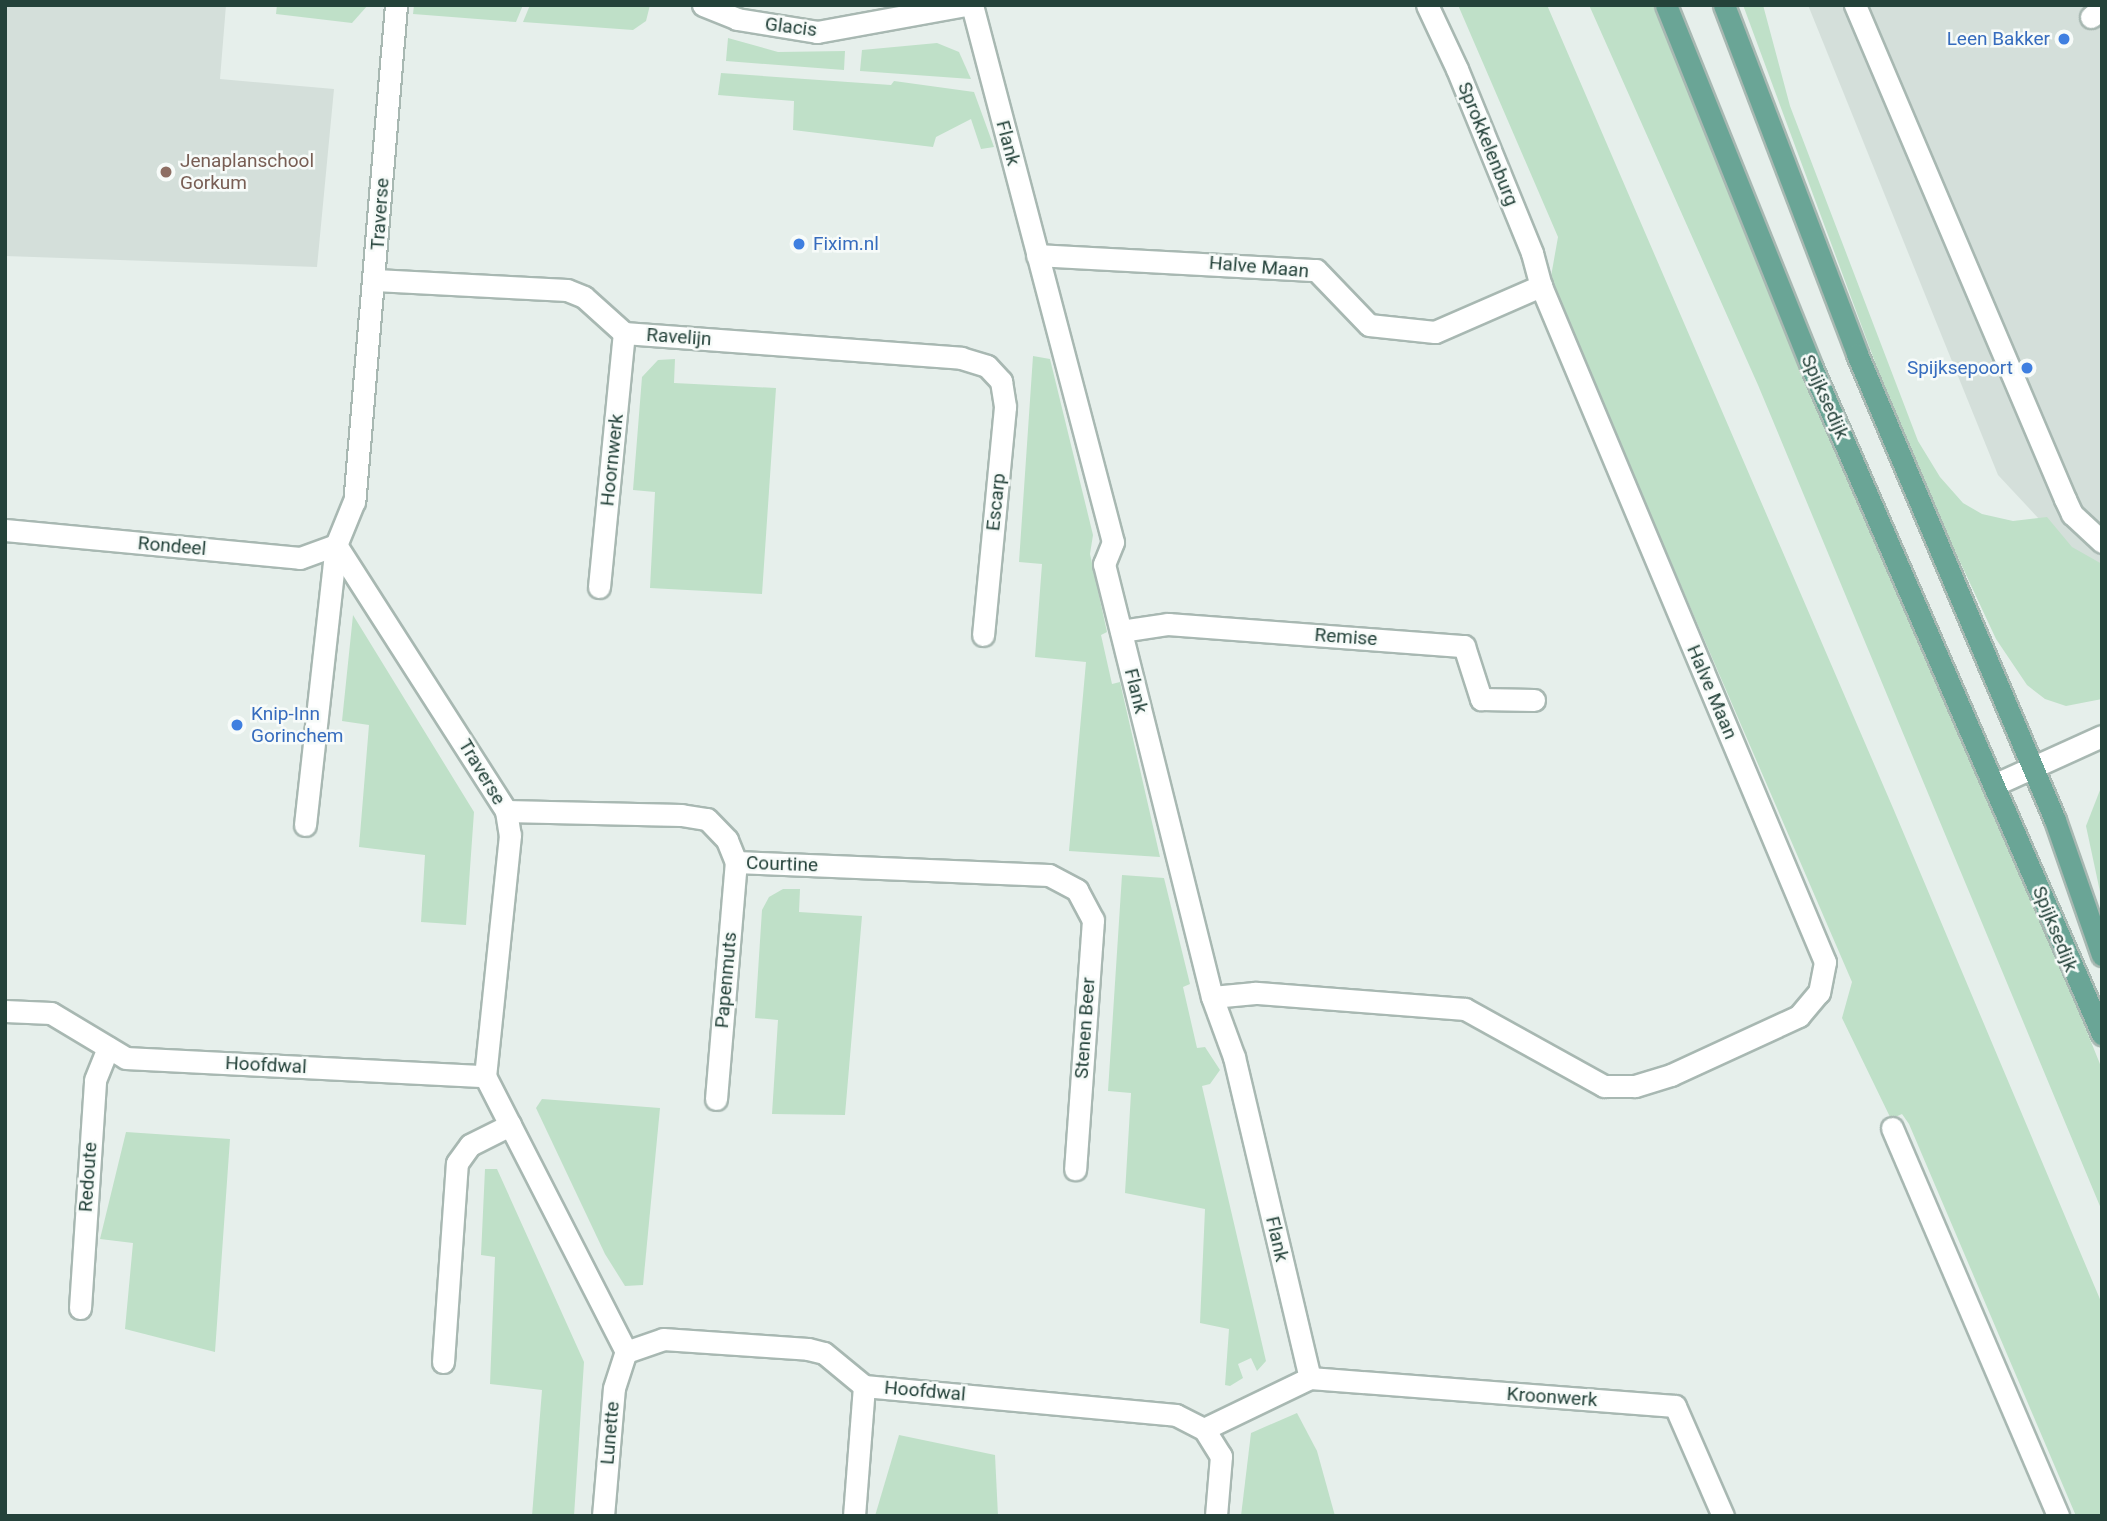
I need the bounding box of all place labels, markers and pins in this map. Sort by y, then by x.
place label: Leen Bakker [1947,28,2050,50]
marker: Leen Bakker [2056,31,2072,47]
place label: Jenaplanschool Gorkum [180,150,314,194]
marker: Jenaplanschool Gorkum [158,164,174,180]
place label: Fixim.nl [813,233,879,255]
marker: Fixim.nl [791,236,807,252]
place label: Spijksepoort [1907,357,2013,379]
marker: Spijksepoort [2019,360,2035,376]
place label: Knip-Inn Gorinchem [251,703,343,747]
marker: Knip-Inn Gorinchem [229,717,245,733]

